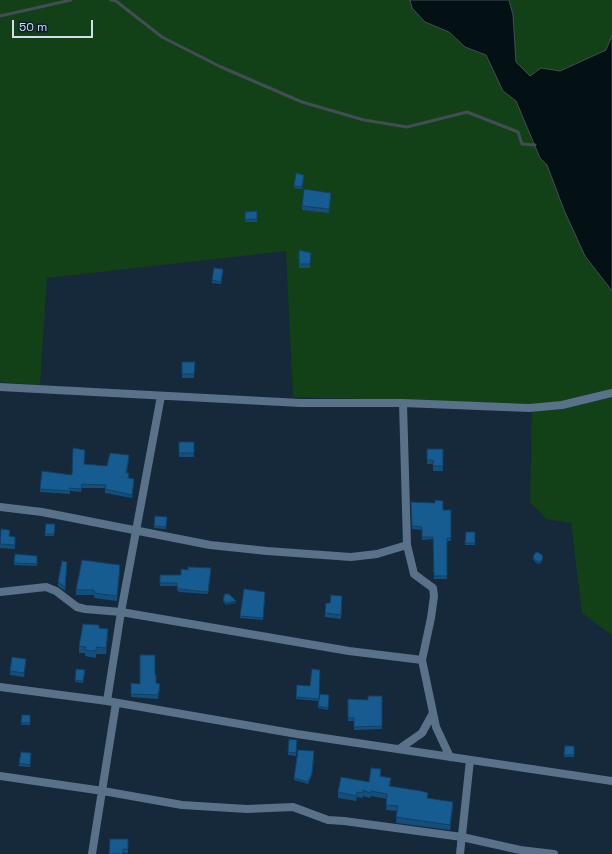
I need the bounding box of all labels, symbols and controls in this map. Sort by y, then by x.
scale bar [14,12,95,38]
text: 50 m [19,19,47,35]

